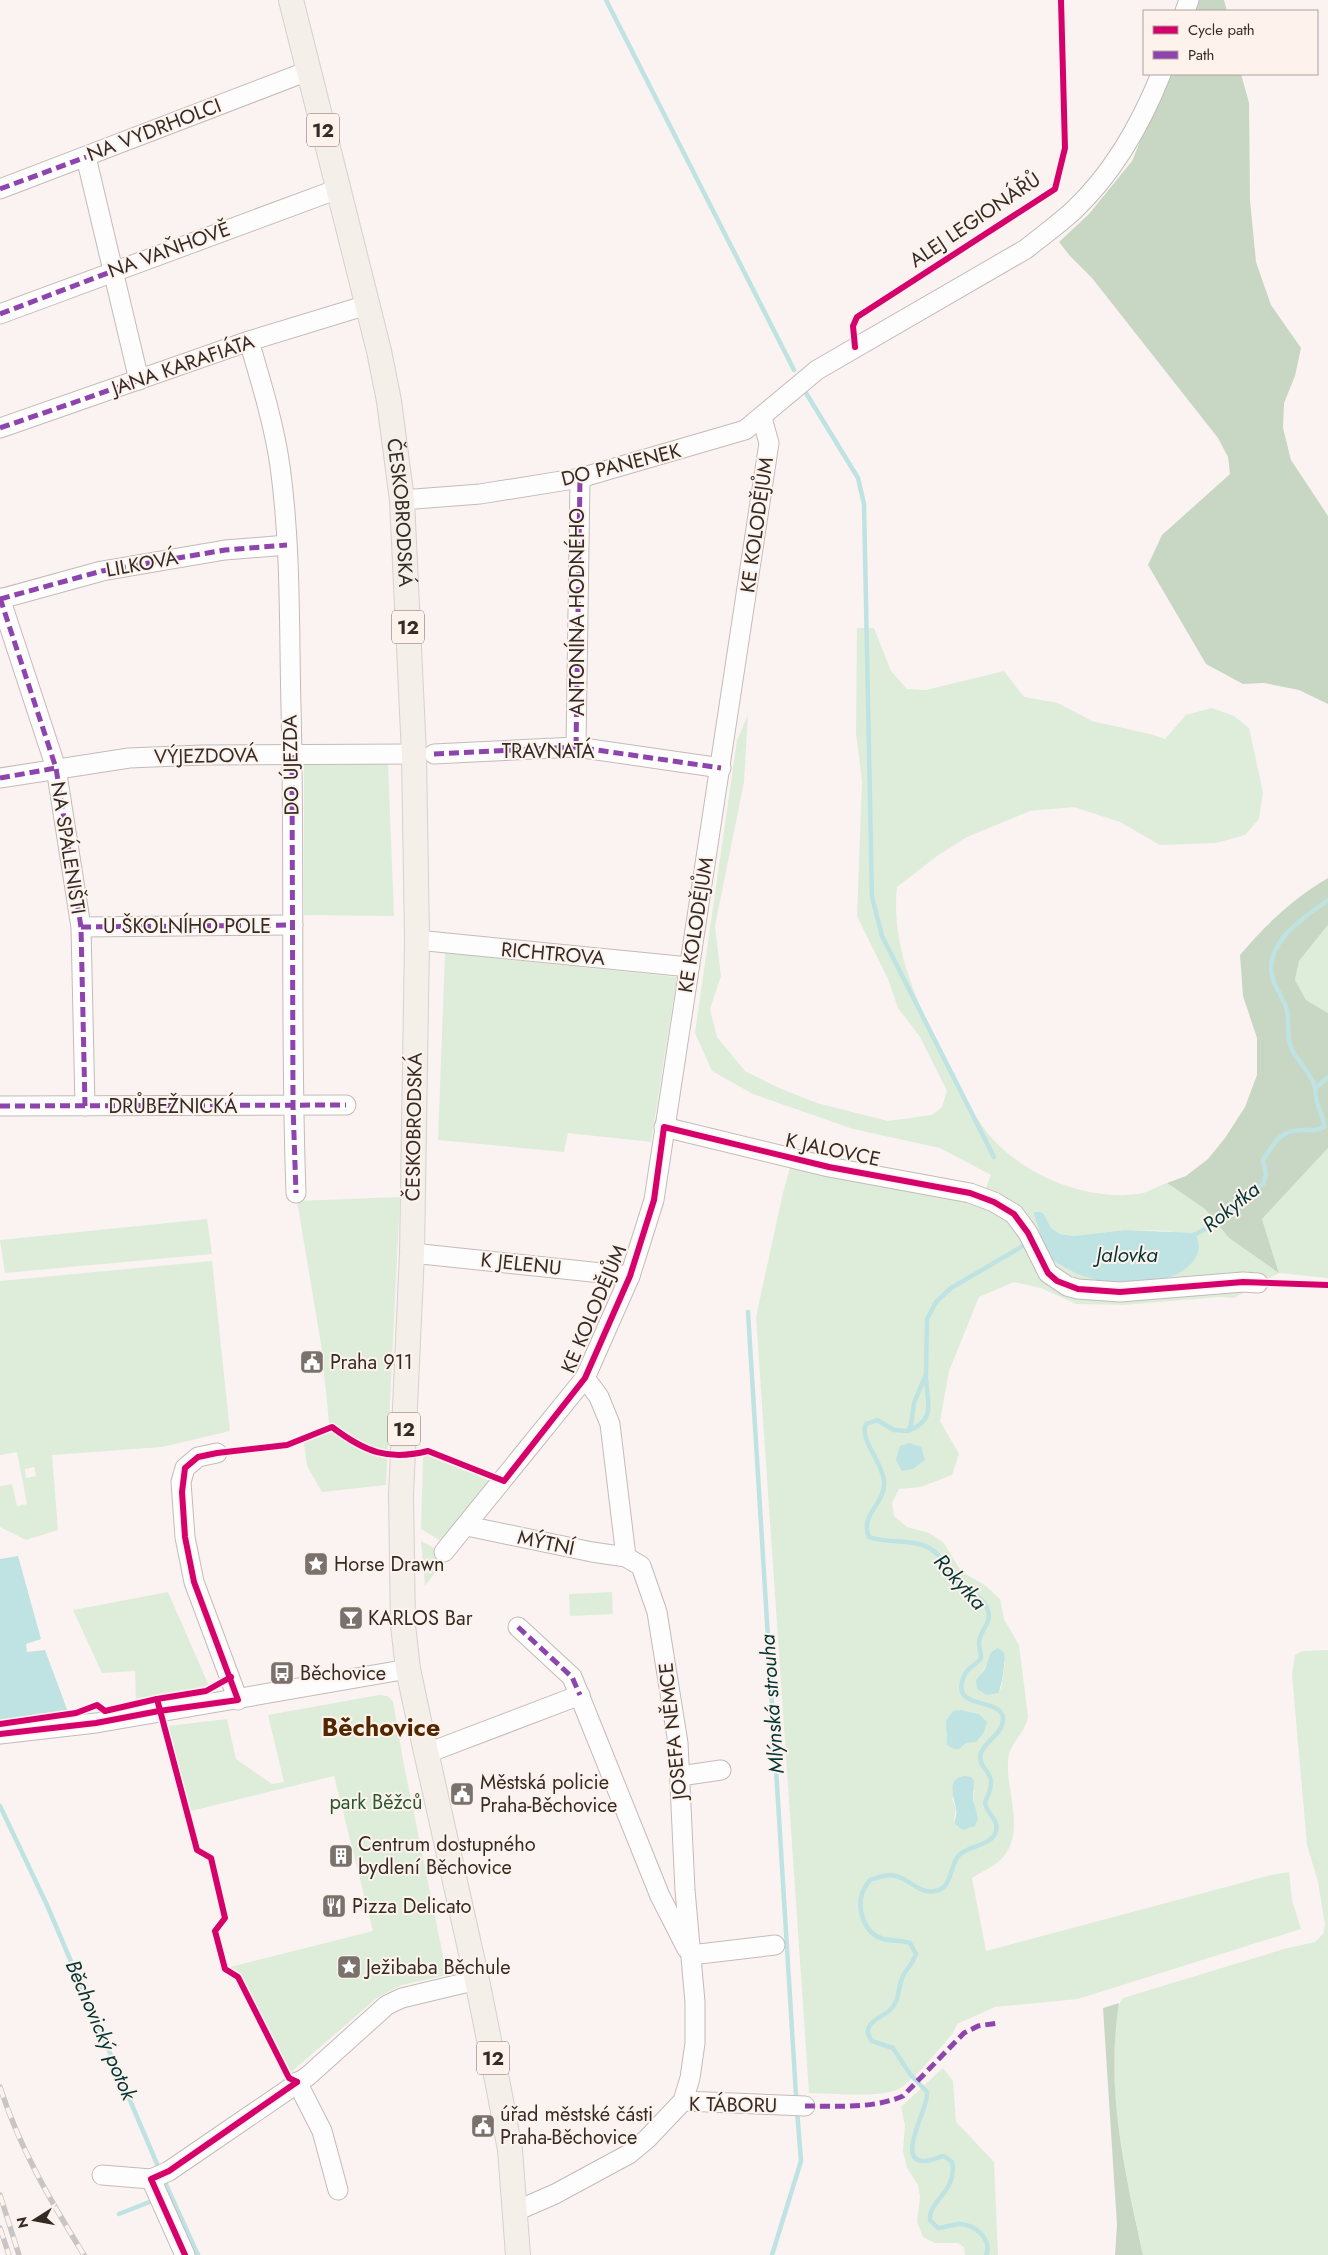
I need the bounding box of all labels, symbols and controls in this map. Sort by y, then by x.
legend [1143,10,1318,75]
text: Cycle path [1188,19,1255,41]
text: Path [1188,44,1214,66]
street label: NA VYDRHOLCI [83,91,225,169]
road number: 12 [307,114,339,146]
street label: ALEJ LEGIONÁŘŮ [904,165,1046,275]
street label: NA VAŇHOVĚ [104,214,234,286]
street label: JANA KARAFIÁTA [105,327,259,404]
street label: ČESKOBRODSKÁ [380,436,421,588]
street label: DO PANENEK [558,436,685,494]
street label: KE KOLODĚJŮM [733,455,781,595]
street label: ANTONÍNA HODNÉHO [563,508,592,716]
street label: LILKOVÁ [104,543,181,585]
road number: 12 [392,610,424,644]
street label: DO ÚJEZDA [276,714,306,816]
street label: TRAVNATÁ [502,737,595,766]
street label: VÝJEZDOVÁ [154,741,259,771]
street label: NA SPÁLENIŠTI [43,780,93,916]
street label: KE KOLODĚJŮM [671,855,721,995]
street label: U ŠKOLNÍHO POLE [103,912,271,941]
street label: RICHTROVA [500,935,607,973]
street label: ČESKOBRODSKÁ [398,1051,430,1202]
street label: DRŮBEŽNICKÁ [109,1092,238,1121]
street label: K JALOVCE [783,1126,883,1174]
water label: Rokytka [1196,1174,1266,1240]
street label: KE KOLODĚJŮM [554,1240,634,1378]
water label: Jalovka [1092,1240,1158,1270]
street label: K JELENU [479,1245,563,1283]
place label: Praha 911 [330,1348,413,1377]
public building icon: Praha 911 [299,1349,325,1375]
road number: 12 [388,1412,420,1446]
street label: MÝTNÍ [515,1523,578,1563]
water label: Rokytka [927,1547,994,1617]
place label: Horse Drawn [334,1550,445,1579]
place icon: Horse Drawn [303,1551,329,1577]
place label: KARLOS Bar [368,1604,473,1633]
bar icon: KARLOS Bar [338,1605,364,1631]
water label: Mlýnská strouha [752,1633,792,1775]
place label: Běchovice [300,1659,386,1688]
bus stop icon: Běchovice [269,1660,295,1686]
street label: JOSEFA NĚMCE [651,1661,695,1804]
district label: Běchovice [322,1709,440,1745]
place label: Městská policie Praha-Běchovice [480,1768,617,1820]
public building icon: Městská policie Praha-Běchovice [449,1781,475,1807]
park label: park Běžců [329,1788,423,1817]
place label: Centrum dostupného bydlení Běchovice [358,1830,536,1882]
building icon: Centrum dostupného bydlení Běchovice [328,1843,354,1869]
place label: Pizza Delicato [352,1892,471,1921]
restaurant icon: Pizza Delicato [321,1893,347,1919]
place label: Ježibaba Běchule [363,1953,510,1982]
place icon: Ježibaba Běchule [336,1954,362,1980]
water label: Běchovický potok [58,1955,144,2106]
road number: 12 [477,2042,509,2074]
street label: K TÁBORU [689,2090,777,2120]
place label: úřad městské části Praha-Běchovice [500,2100,653,2152]
public building icon: úřad městské části Praha-Běchovice [470,2113,496,2139]
north arrow [10,2195,60,2245]
text: N [11,2215,33,2230]

